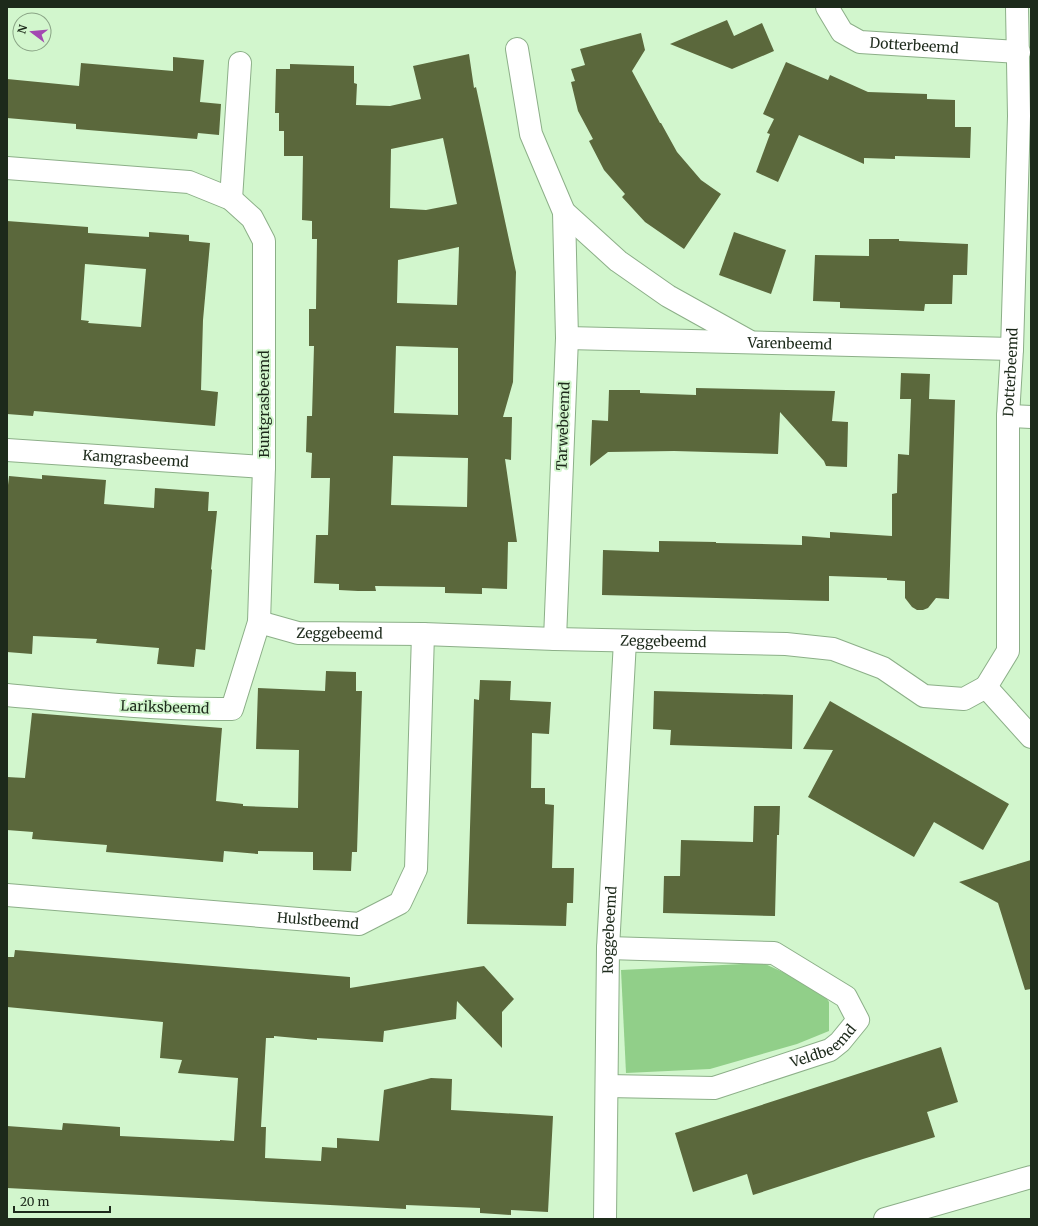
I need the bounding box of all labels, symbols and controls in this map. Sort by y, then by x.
north arrow [12,12,52,52]
text: N [14,23,30,35]
street label: Dotterbeemd [869,34,960,57]
street label: Dotterbeemd [999,327,1022,417]
street label: Varenbeemd [746,333,833,354]
street label: Buntgrasbeemd [255,350,273,458]
street label: Tarwebeemd [552,381,574,471]
street label: Kamgrasbeemd [82,446,190,471]
street label: Zeggebeemd [296,624,383,643]
street label: Zeggebeemd [620,631,707,651]
street label: Lariksbeemd [120,696,210,718]
street label: Roggebeemd [599,885,620,974]
street label: Hulstbeemd [276,908,360,933]
street label: Veldbeemd [787,1020,860,1072]
scale bar [14,1188,110,1214]
text: 20 m [20,1194,49,1209]

